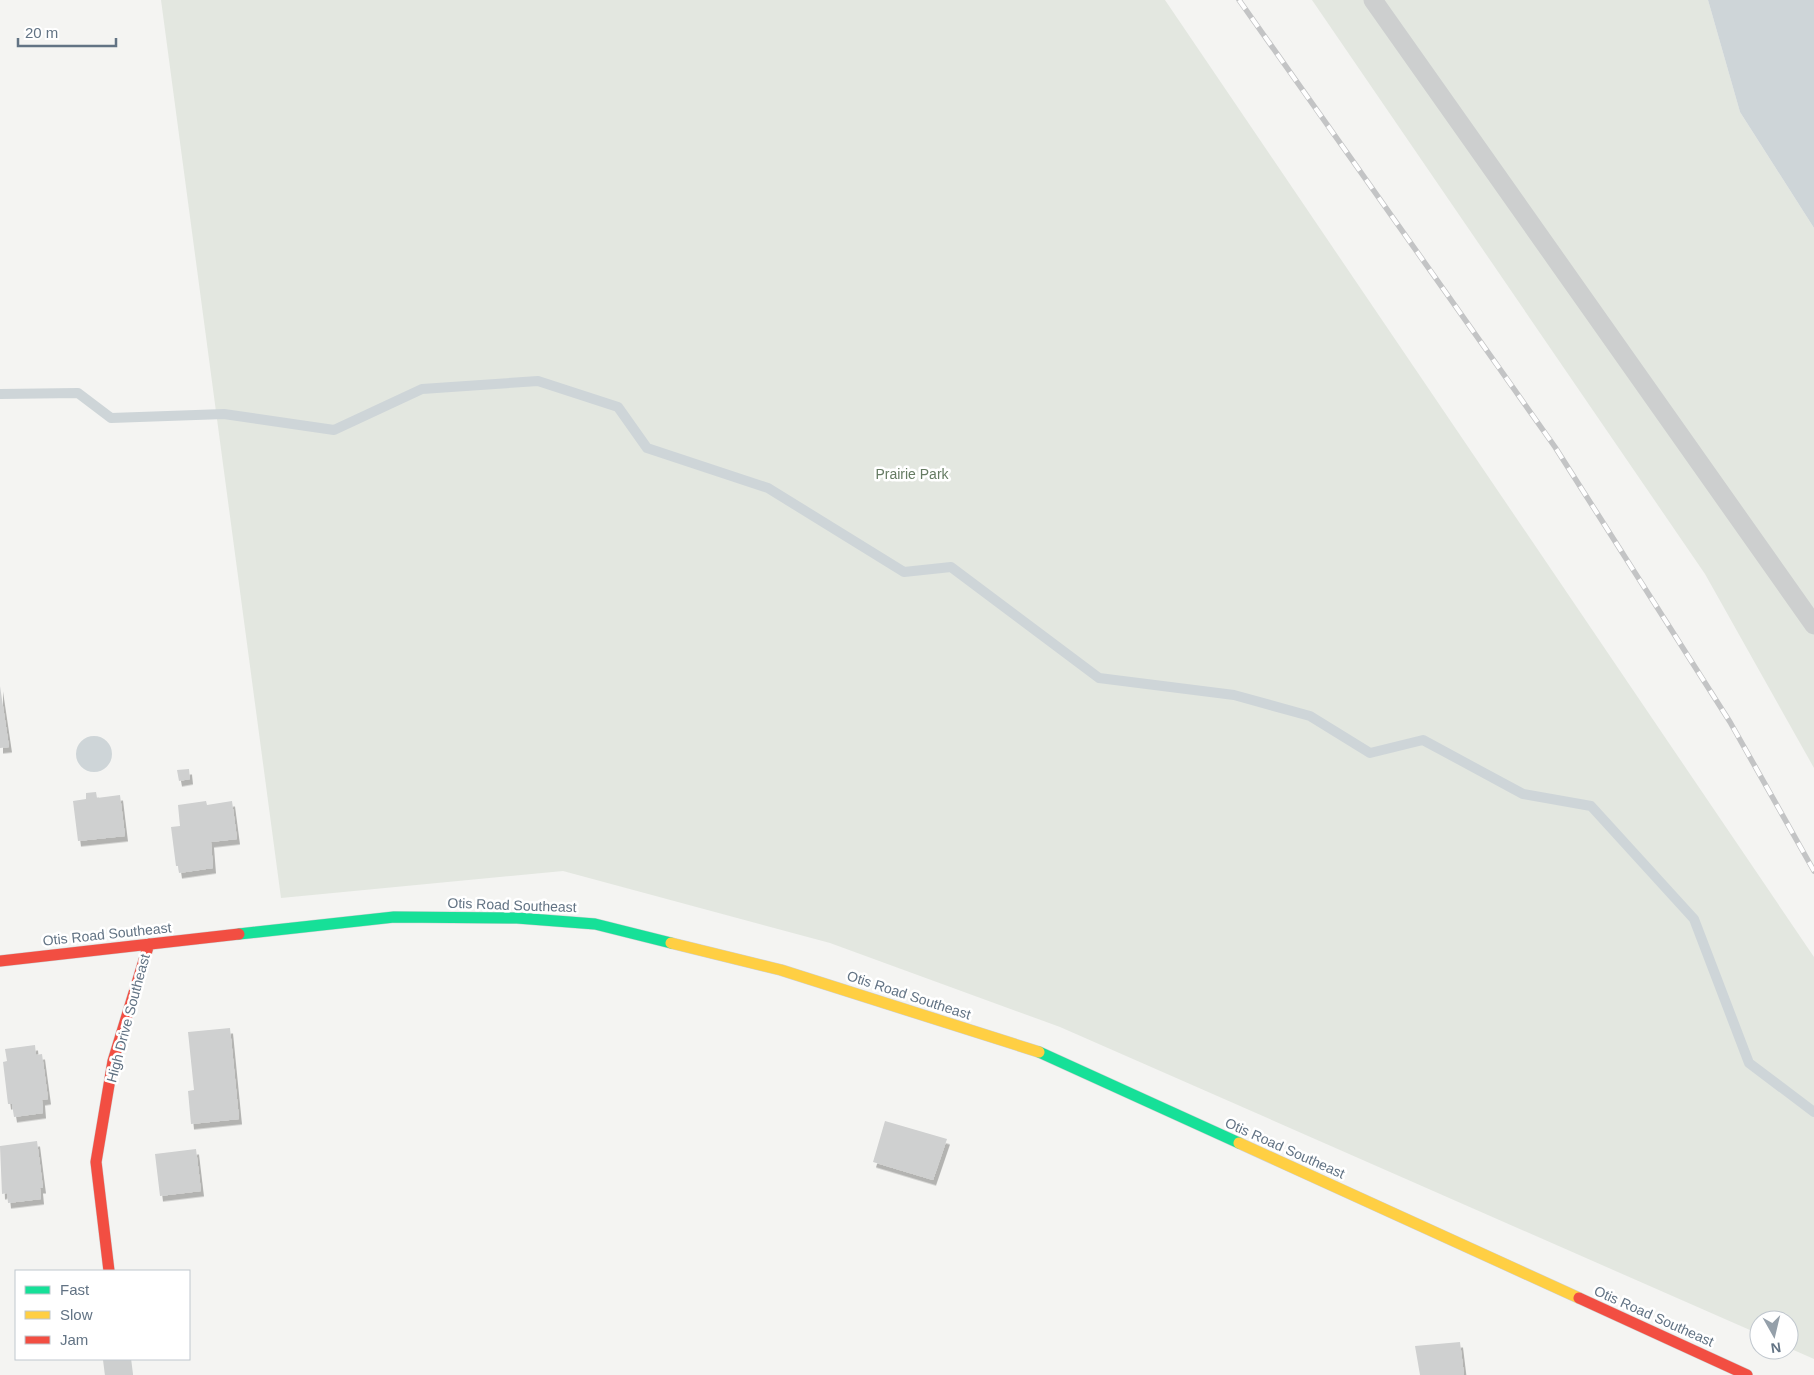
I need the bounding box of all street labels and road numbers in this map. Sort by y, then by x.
street label: Otis Road Southeast [447,895,577,915]
street label: Otis Road Southeast [42,919,172,949]
street label: High Drive Southeast [103,952,153,1084]
street label: Otis Road Southeast [845,967,973,1023]
street label: Otis Road Southeast [1223,1114,1347,1182]
street label: Otis Road Southeast [1592,1282,1716,1350]

